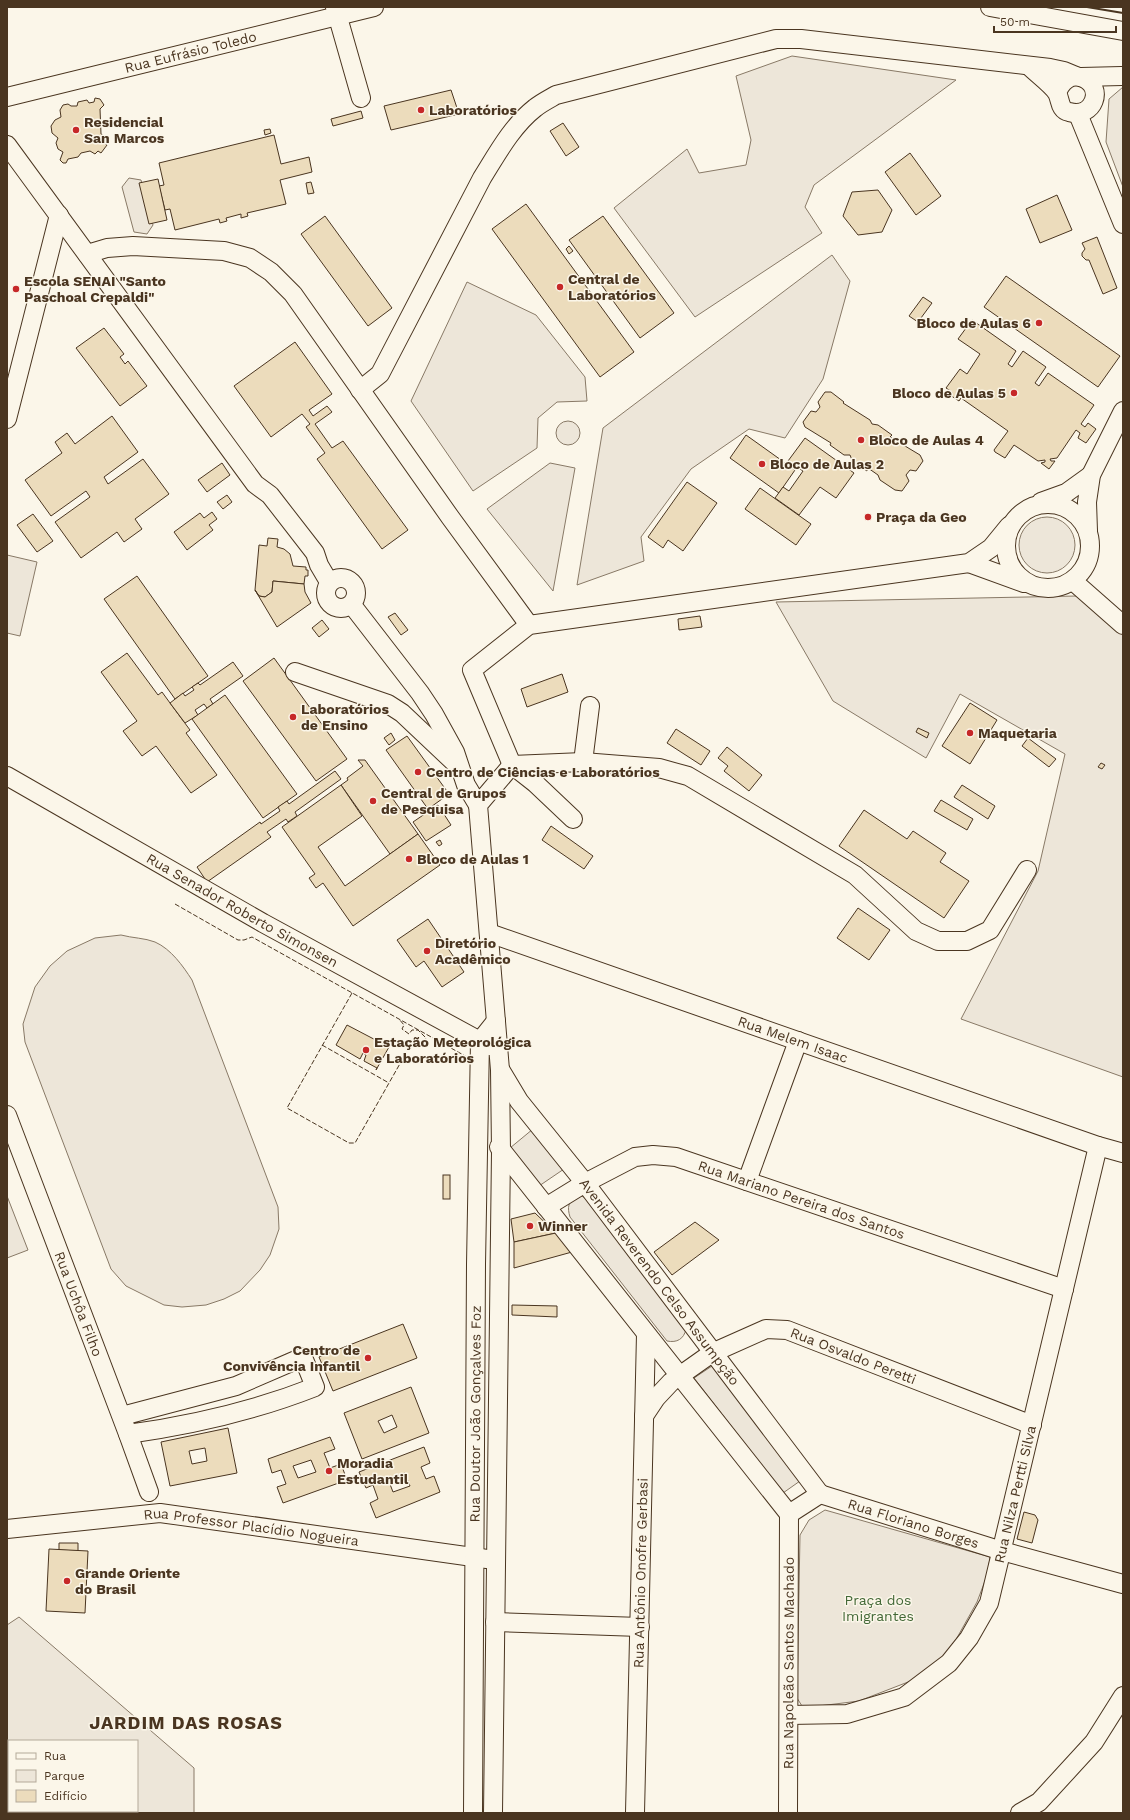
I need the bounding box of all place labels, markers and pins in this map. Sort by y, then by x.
place label: Laboratórios [429,102,517,118]
marker: Laboratórios [416,105,426,115]
place label: Residencial San Marcos [84,114,165,146]
marker: Residencial San Marcos [71,125,81,135]
place label: Central de Laboratórios [568,271,656,303]
place label: Escola SENAI "Santo Paschoal Crepaldi" [24,273,166,305]
marker: Central de Laboratórios [555,282,565,292]
marker: Escola SENAI "Santo Paschoal Crepaldi" [11,284,21,294]
place label: Bloco de Aulas 6 [917,315,1031,331]
marker: Bloco de Aulas 6 [1034,318,1044,328]
place label: Bloco de Aulas 5 [892,385,1006,401]
marker: Bloco de Aulas 5 [1009,388,1019,398]
place label: Bloco de Aulas 4 [869,432,984,448]
marker: Bloco de Aulas 4 [856,435,866,445]
place label: Bloco de Aulas 2 [770,456,884,472]
marker: Bloco de Aulas 2 [757,459,767,469]
place label: Praça da Geo [876,509,967,525]
marker: Praça da Geo [863,512,873,522]
place label: Laboratórios de Ensino [301,701,389,733]
marker: Laboratórios de Ensino [288,712,298,722]
place label: Maquetaria [978,725,1058,741]
marker: Maquetaria [965,728,975,738]
place label: Centro de Ciências e Laboratórios [426,764,660,780]
marker: Centro de Ciências e Laboratórios [413,767,423,777]
place label: Central de Grupos de Pesquisa [381,785,507,817]
marker: Central de Grupos de Pesquisa [368,796,378,806]
place label: Bloco de Aulas 1 [417,851,529,867]
marker: Bloco de Aulas 1 [404,854,414,864]
place label: Diretório Acadêmico [435,935,511,967]
marker: Diretório Acadêmico [422,946,432,956]
place label: Estação Meteorológica e Laboratórios [374,1034,532,1066]
marker: Estação Meteorológica e Laboratórios [361,1045,371,1055]
place label: Winner [538,1218,588,1234]
marker: Winner [525,1221,535,1231]
place label: Centro de Convivência Infantil [223,1342,360,1374]
marker: Centro de Convivência Infantil [363,1353,373,1363]
place label: Moradia Estudantil [337,1455,409,1487]
marker: Moradia Estudantil [324,1466,334,1476]
place label: Grande Oriente do Brasil [75,1565,180,1597]
marker: Grande Oriente do Brasil [62,1576,72,1586]

